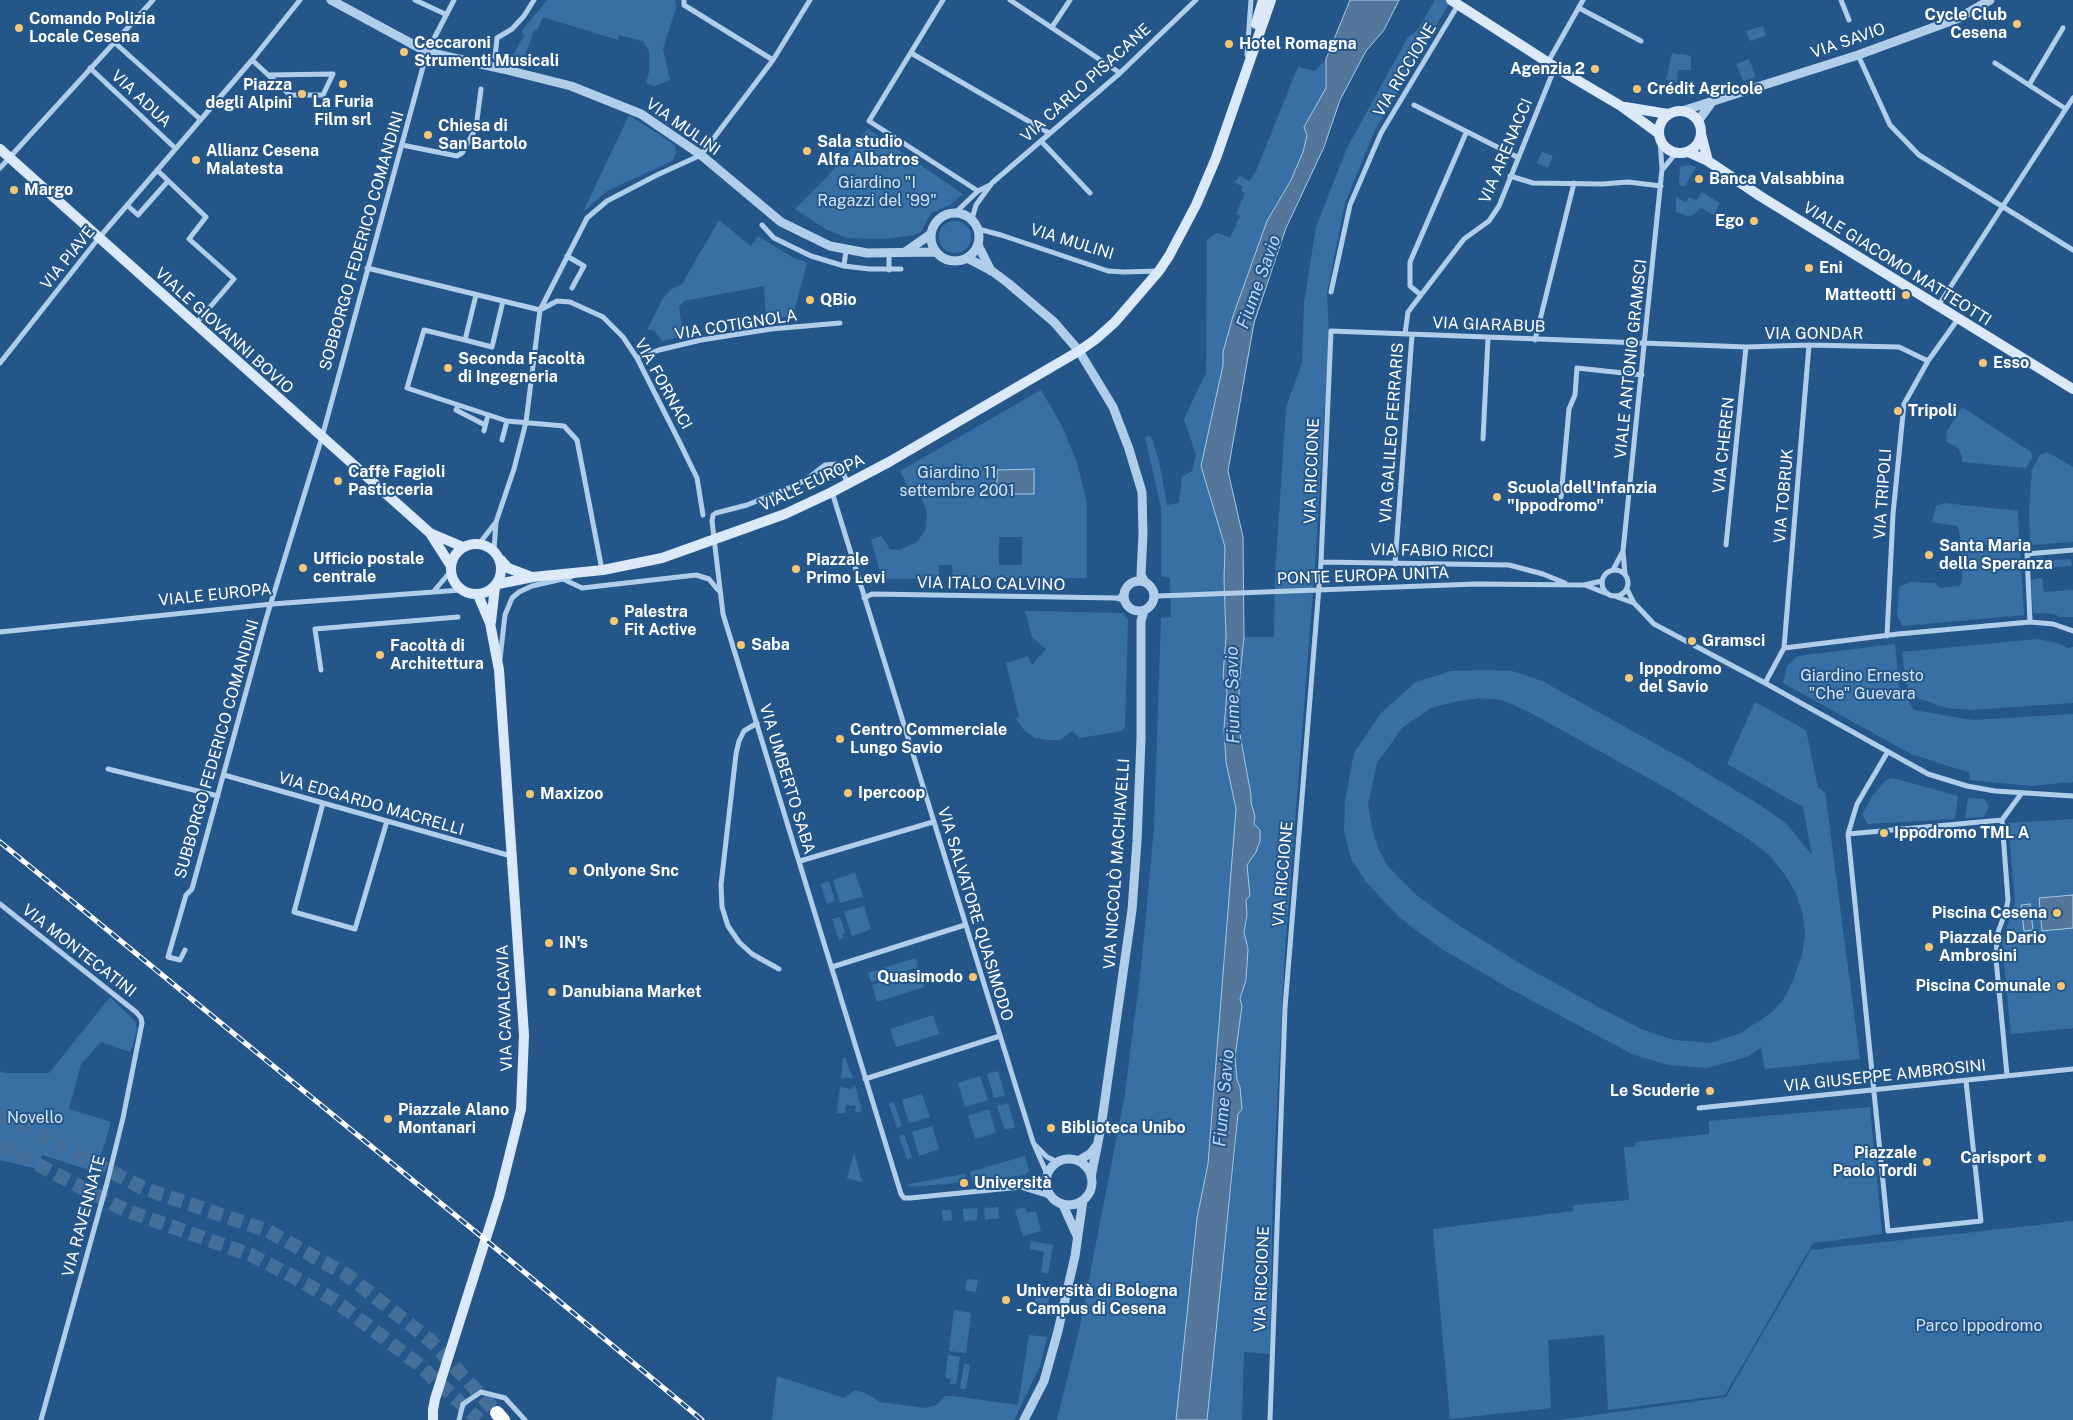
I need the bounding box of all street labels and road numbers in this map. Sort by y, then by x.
street label: VIA SAVIO [1808,19,1888,63]
street label: VIA CARLO PISACANE [1017,20,1155,146]
street label: VIA RICCIONE [1369,20,1441,120]
street label: VIA ADUA [107,66,175,132]
street label: VIA MULINI [642,94,724,160]
street label: VIA ARENACCI [1475,96,1537,206]
street label: SOBBORGO FEDERICO COMANDINI [316,109,408,373]
street label: VIALE GIACOMO MATTEOTTI [1799,198,1995,330]
street label: VIA MULINI [1028,220,1116,264]
street label: VIA PIAVE [37,223,99,293]
street label: VIALE ANTONIO GRAMSCI [1611,258,1651,460]
street label: VIALE GIOVANNI BOVIO [151,264,297,398]
street label: VIA COTIGNOLA [673,306,799,344]
street label: VIA GIARABUB [1432,313,1546,337]
street label: VIA GONDAR [1765,324,1863,344]
street label: VIA FORNACI [630,335,696,433]
street label: VIA GALILEO FERRARIS [1376,342,1408,524]
street label: VIA CHEREN [1709,396,1739,494]
street label: VIA RICCIONE [1301,418,1323,524]
street label: VIA TOBRUK [1770,448,1798,544]
street label: VIA TRIPOLI [1870,448,1896,540]
street label: VIALE EUROPA [756,450,868,516]
street label: VIA FABIO RICCI [1370,540,1494,562]
street label: PONTE EUROPA UNITA [1276,563,1450,589]
street label: VIA ITALO CALVINO [917,573,1065,595]
street label: VIALE EUROPA [157,580,273,610]
street label: SUBBORGO FEDERICO COMANDINI [171,617,263,881]
street label: VIA UMBERTO SABA [755,701,819,857]
street label: VIA NICCOLÒ MACHIAVELLI [1100,758,1134,970]
street label: VIA EDGARDO MACRELLI [276,768,466,840]
street label: VIA SALVATORE QUASIMODO [933,805,1017,1023]
street label: VIA RICCIONE [1269,820,1297,928]
street label: VIA MONTECATINI [18,901,140,1001]
street label: VIA CAVALCAVIA [493,944,517,1072]
street label: VIA GIUSEPPE AMBROSINI [1783,1056,1987,1096]
street label: VIA RAVENNATE [59,1153,109,1279]
street label: VIA RICCIONE [1251,1226,1273,1332]

